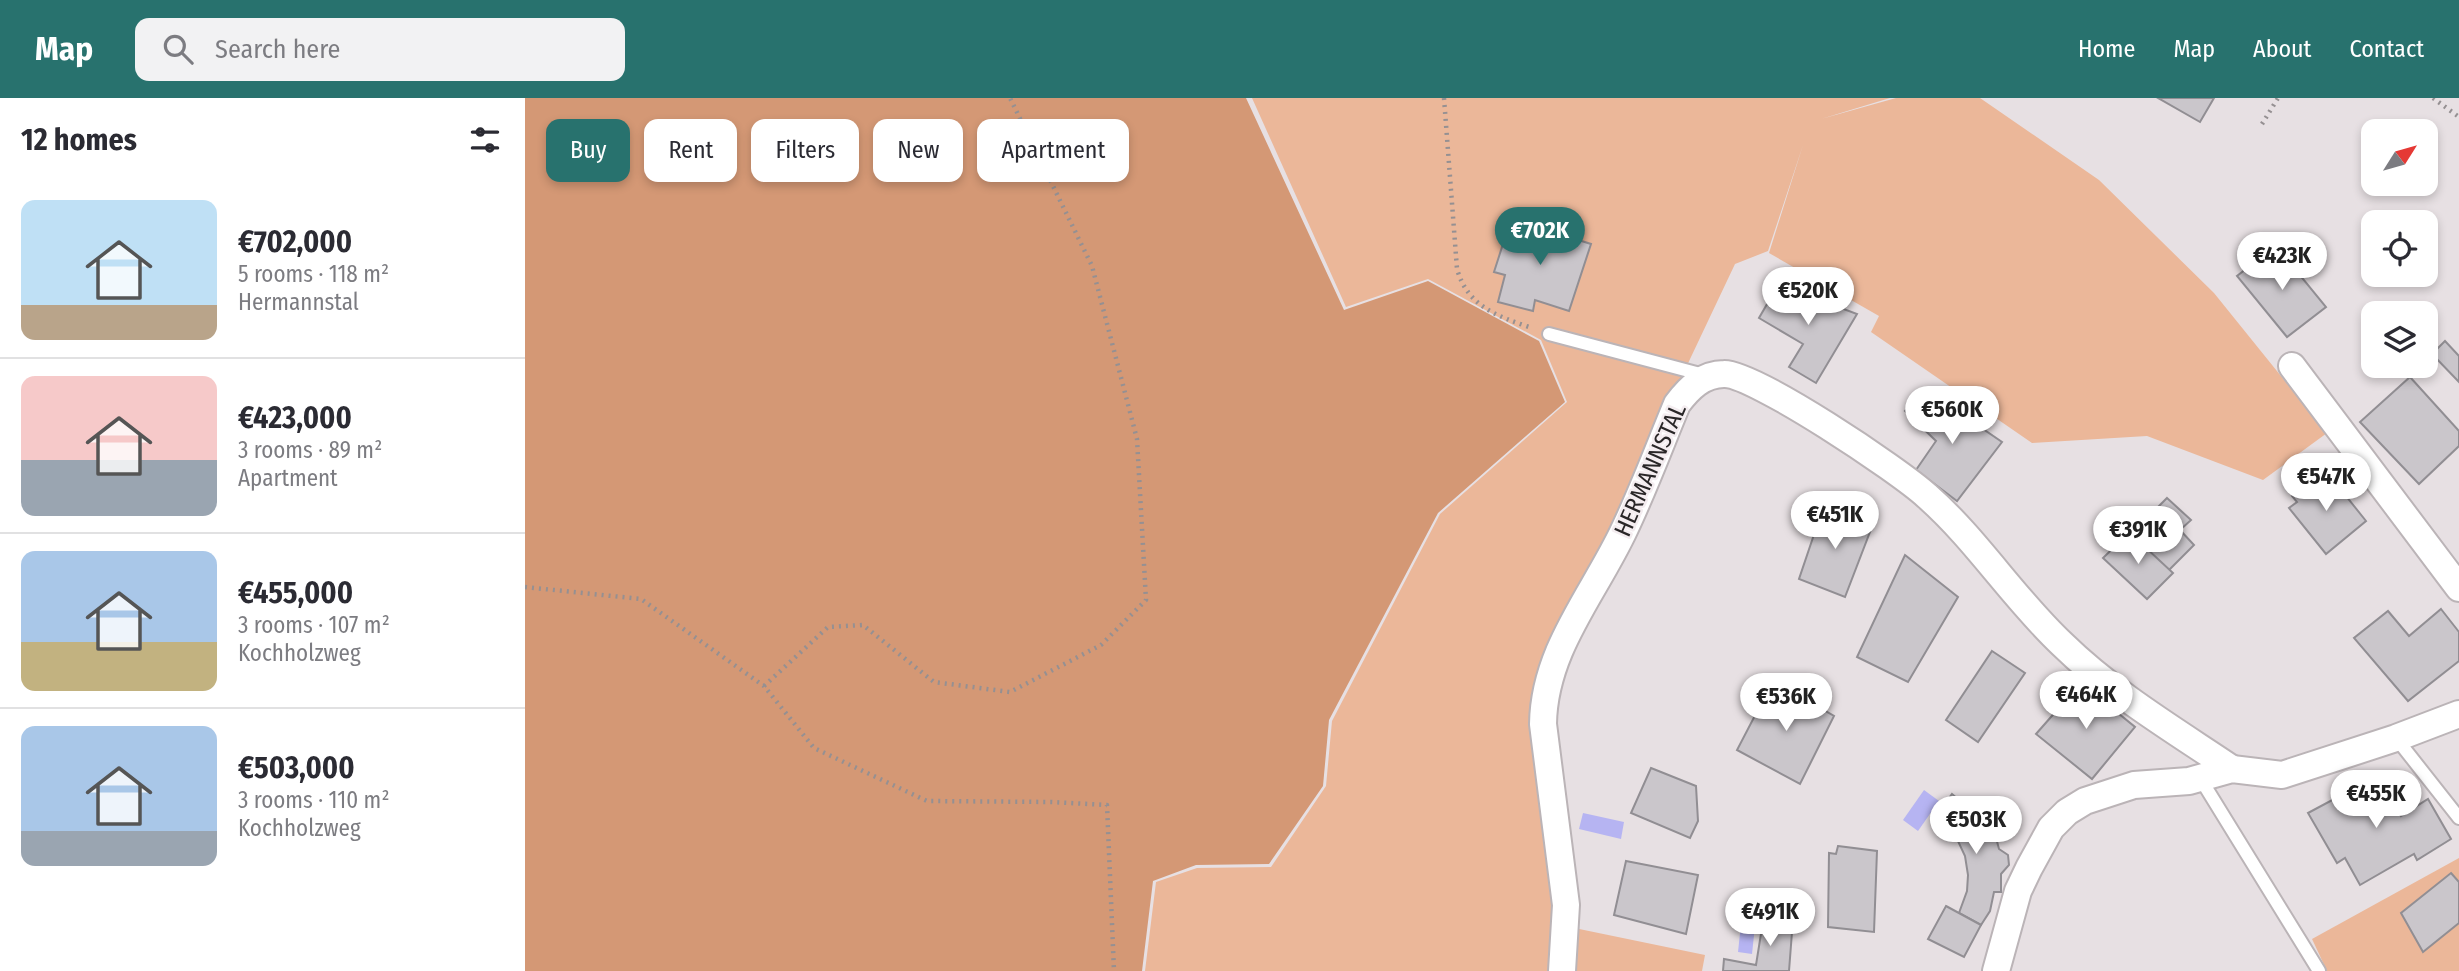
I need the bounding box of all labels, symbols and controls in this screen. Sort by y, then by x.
search box [135,18,625,81]
text: Map [35,29,93,69]
icon: search [159,30,197,68]
text: Search here [215,34,340,65]
text: Home [2078,35,2135,63]
text: Map [2173,35,2215,63]
text: About [2253,35,2311,63]
text: Contact [2349,35,2424,63]
chip: Buy [546,119,630,182]
chip: Rent [644,119,737,182]
chip: Filters [751,119,859,182]
chip: New [873,119,963,182]
chip: Apartment [977,119,1129,182]
north arrow [2361,119,2438,196]
map controls [2361,119,2438,378]
icon: filters [466,121,504,159]
text: 12 homes [21,122,137,158]
pin: €702K [1491,208,1589,267]
button: locate [2361,210,2438,287]
text: €702K [1511,216,1569,244]
text: €702,000 [238,224,352,260]
icon: home [77,228,161,312]
pin: €423K [2233,232,2331,292]
text: €423K [2253,241,2311,269]
text: 5 rooms · 118 m² [238,260,389,288]
pin: €520K [1759,268,1857,327]
text: €520K [1778,276,1838,304]
text: Hermannstal [238,288,359,316]
button: layers [2361,301,2438,378]
pin: €560K [1903,386,2001,446]
text: €560K [1921,395,1983,423]
street label: HERMANNSTAL [1608,399,1692,541]
text: €423,000 [238,400,352,436]
icon: home [77,404,161,488]
text: 3 rooms · 89 m² [238,436,382,464]
pin: €547K [2277,454,2375,513]
text: €547K [2297,462,2355,490]
text: Apartment [238,464,338,492]
pin: €451K [1786,491,1884,551]
text: €451K [1807,500,1863,528]
pin: €391K [2089,506,2187,566]
text: €391K [2109,515,2167,543]
text: €455,000 [238,575,353,611]
icon: home [77,579,161,663]
text: 3 rooms · 107 m² [238,611,390,639]
text: Kochholzweg [238,639,361,667]
pin: €464K [2037,672,2135,731]
pin: €536K [1737,674,1835,733]
text: €464K [2056,680,2116,708]
text: €536K [1756,682,1816,710]
text: €503,000 [238,750,355,786]
icon: home [77,754,161,838]
pin: €455K [2327,770,2425,830]
text: €455K [2346,779,2406,807]
text: 3 rooms · 110 m² [238,786,389,814]
pin: €503K [1927,796,2025,856]
text: €503K [1946,805,2006,833]
text: Kochholzweg [238,814,361,842]
pin: €491K [1721,888,1819,948]
text: €491K [1741,897,1799,925]

